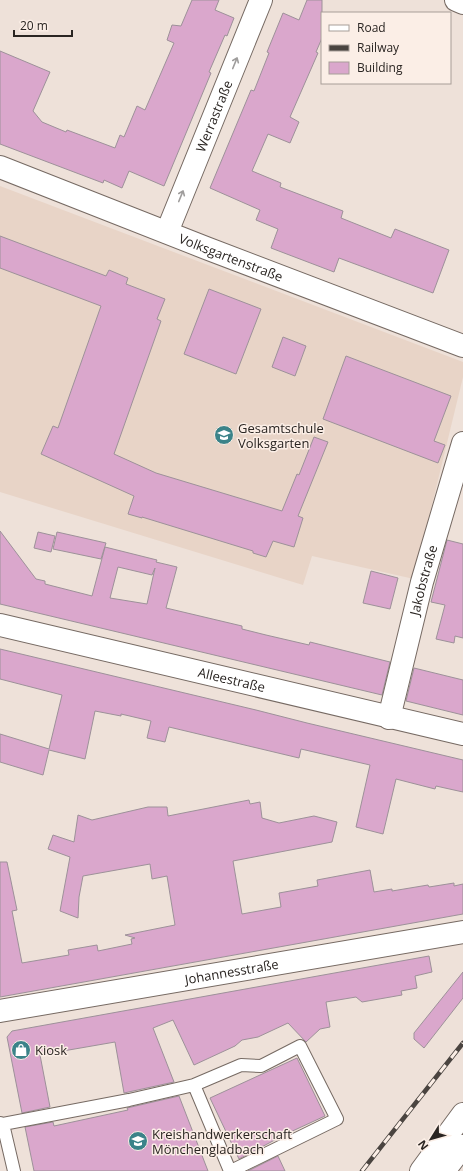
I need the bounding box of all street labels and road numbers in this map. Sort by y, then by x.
street label: Werrastraße [191,78,237,155]
street label: Volksgartenstraße [176,229,286,286]
street label: Jakobstraße [405,543,441,619]
street label: Alleestraße [196,663,267,696]
street label: Johannesstraße [181,955,280,989]

